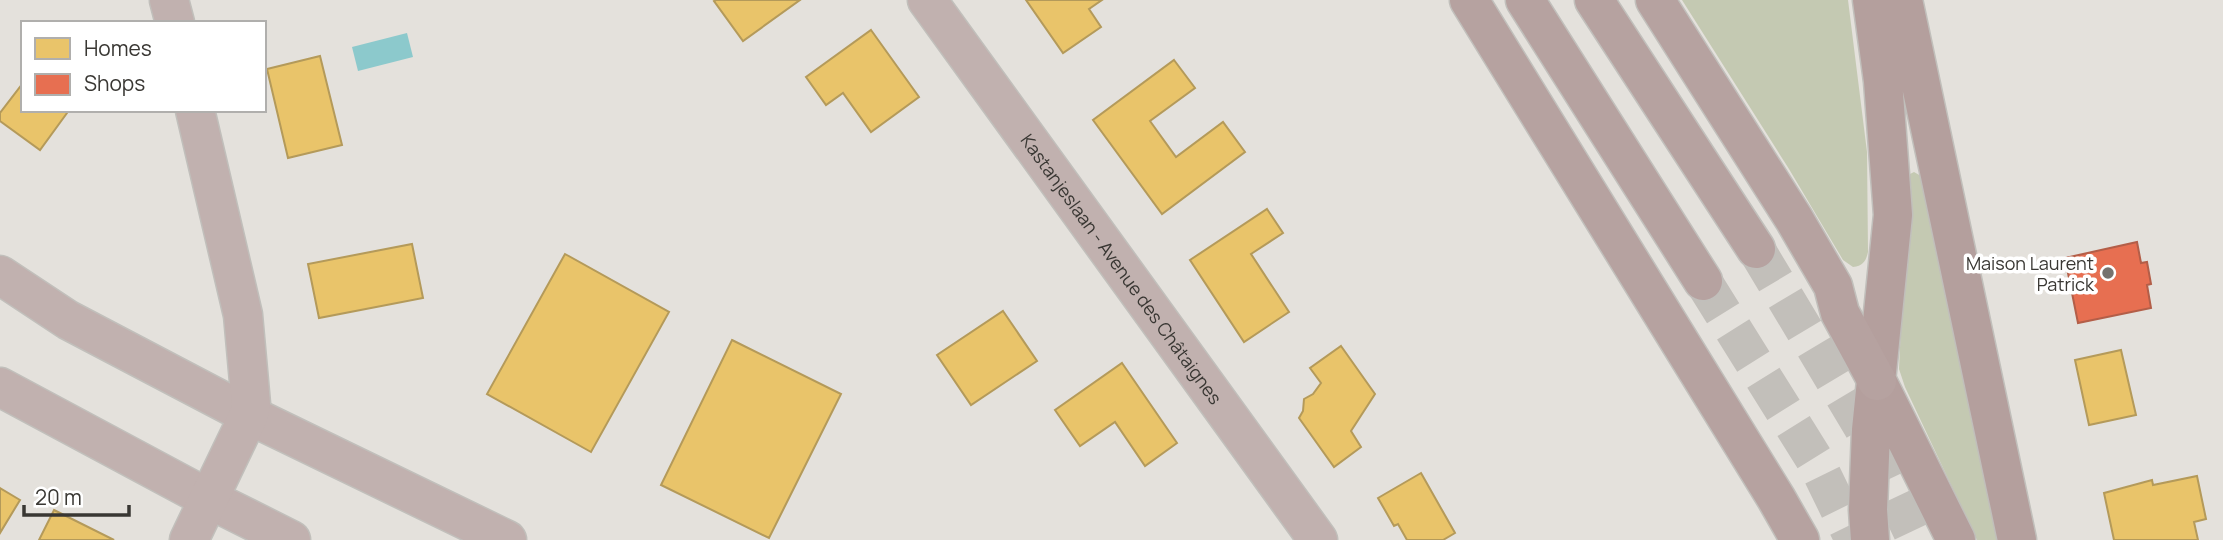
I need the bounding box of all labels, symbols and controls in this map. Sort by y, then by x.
legend [21,21,266,112]
text: Homes [84,34,152,62]
text: Shops [84,69,145,97]
street label: Kastanjeslaan - Avenue des Châtaignes [1016,129,1228,409]
place label: Maison Laurent Patrick [1966,251,2095,296]
marker: Maison Laurent Patrick [2100,265,2116,281]
scale bar [24,474,130,518]
text: 20 m [35,483,82,511]

